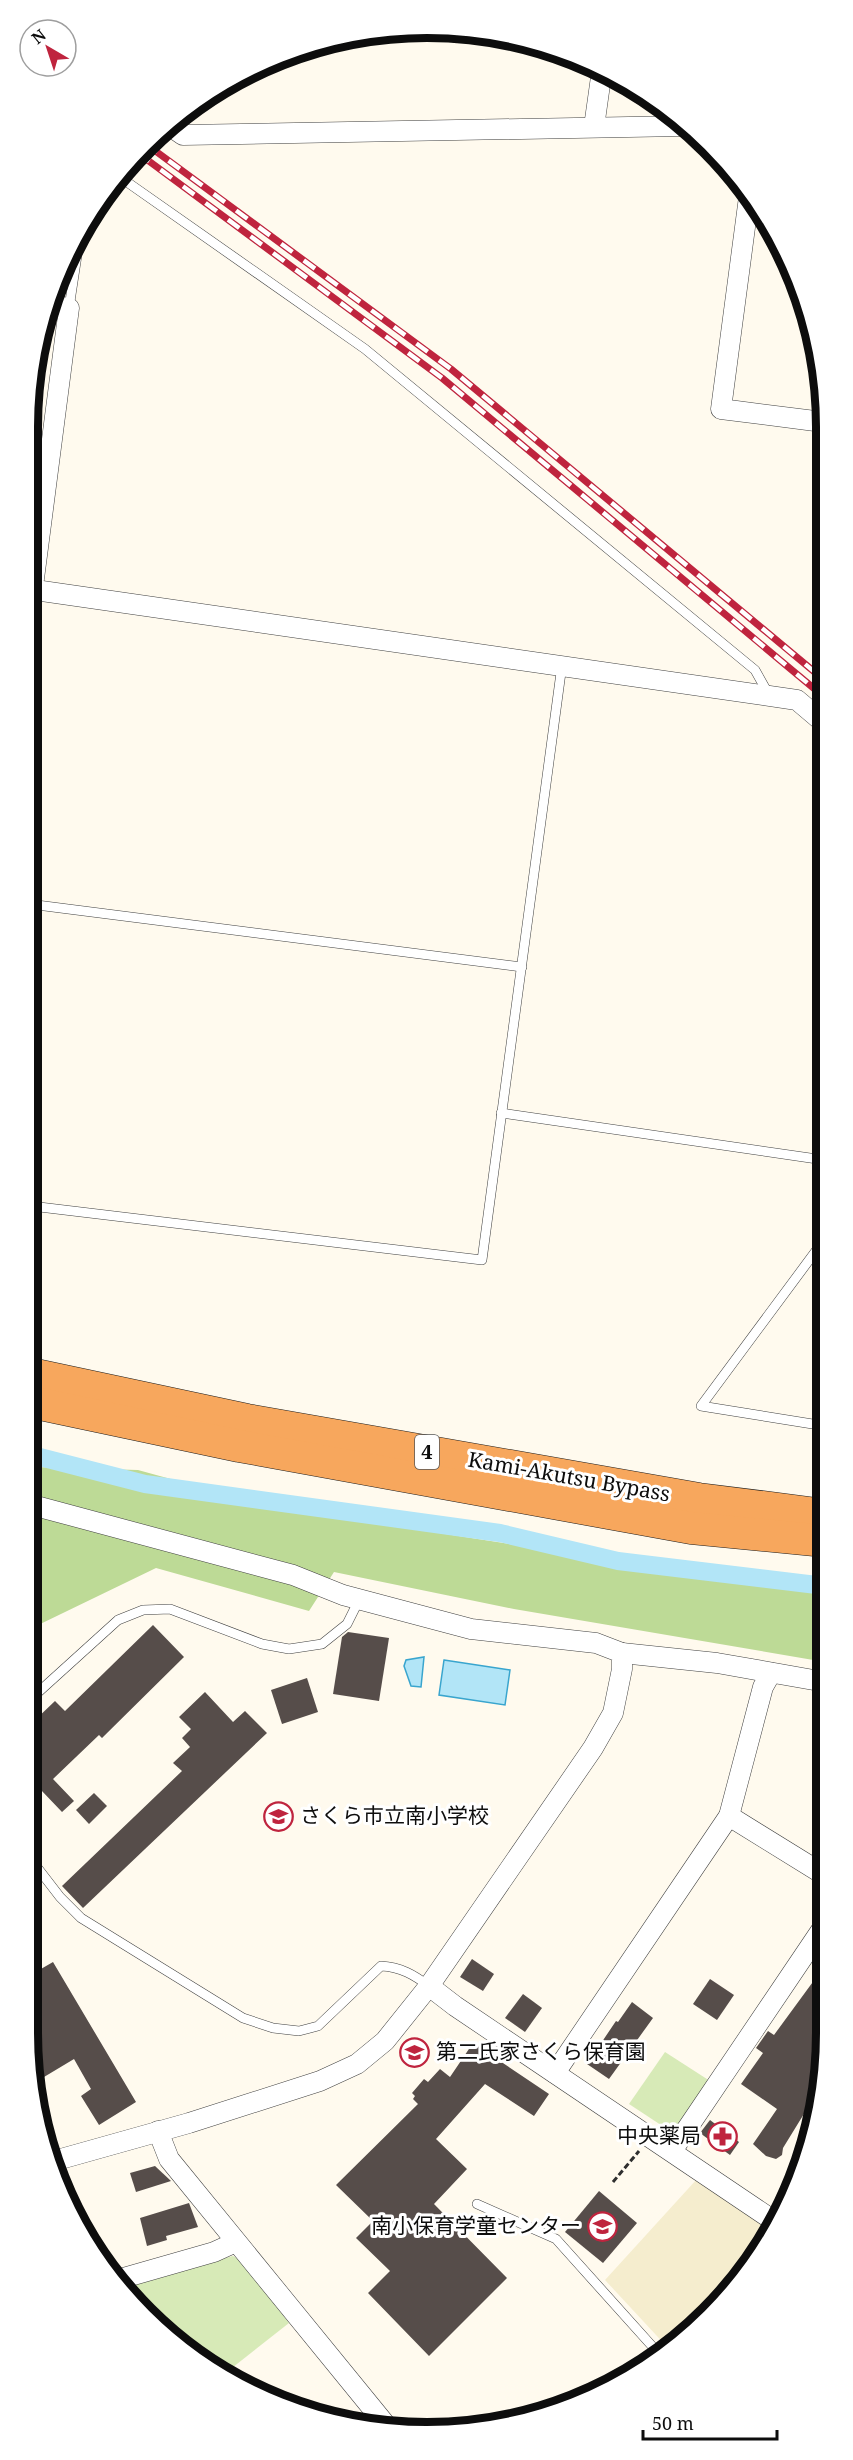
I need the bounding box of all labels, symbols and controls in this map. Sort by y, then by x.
north arrow [18,18,78,78]
text: N [27,24,51,49]
road number: 4 [415,1435,439,1469]
street label: Kami-Akutsu Bypass [466,1444,672,1508]
school or university icon: さくら市立南小学校 [263,1800,295,1832]
place label: さくら市立南小学校 [300,1801,489,1829]
school or university icon: 第二氏家さくら保育園 [399,2036,431,2068]
place label: 第二氏家さくら保育園 [436,2037,646,2065]
pharmacy icon: 中央薬局 [706,2120,738,2152]
place label: 中央薬局 [617,2121,701,2149]
school or university icon: 南小保育学童センター [586,2210,618,2242]
place label: 南小保育学童センター [371,2211,581,2239]
scale bar [643,2403,776,2441]
text: 50 m [652,2411,694,2435]

